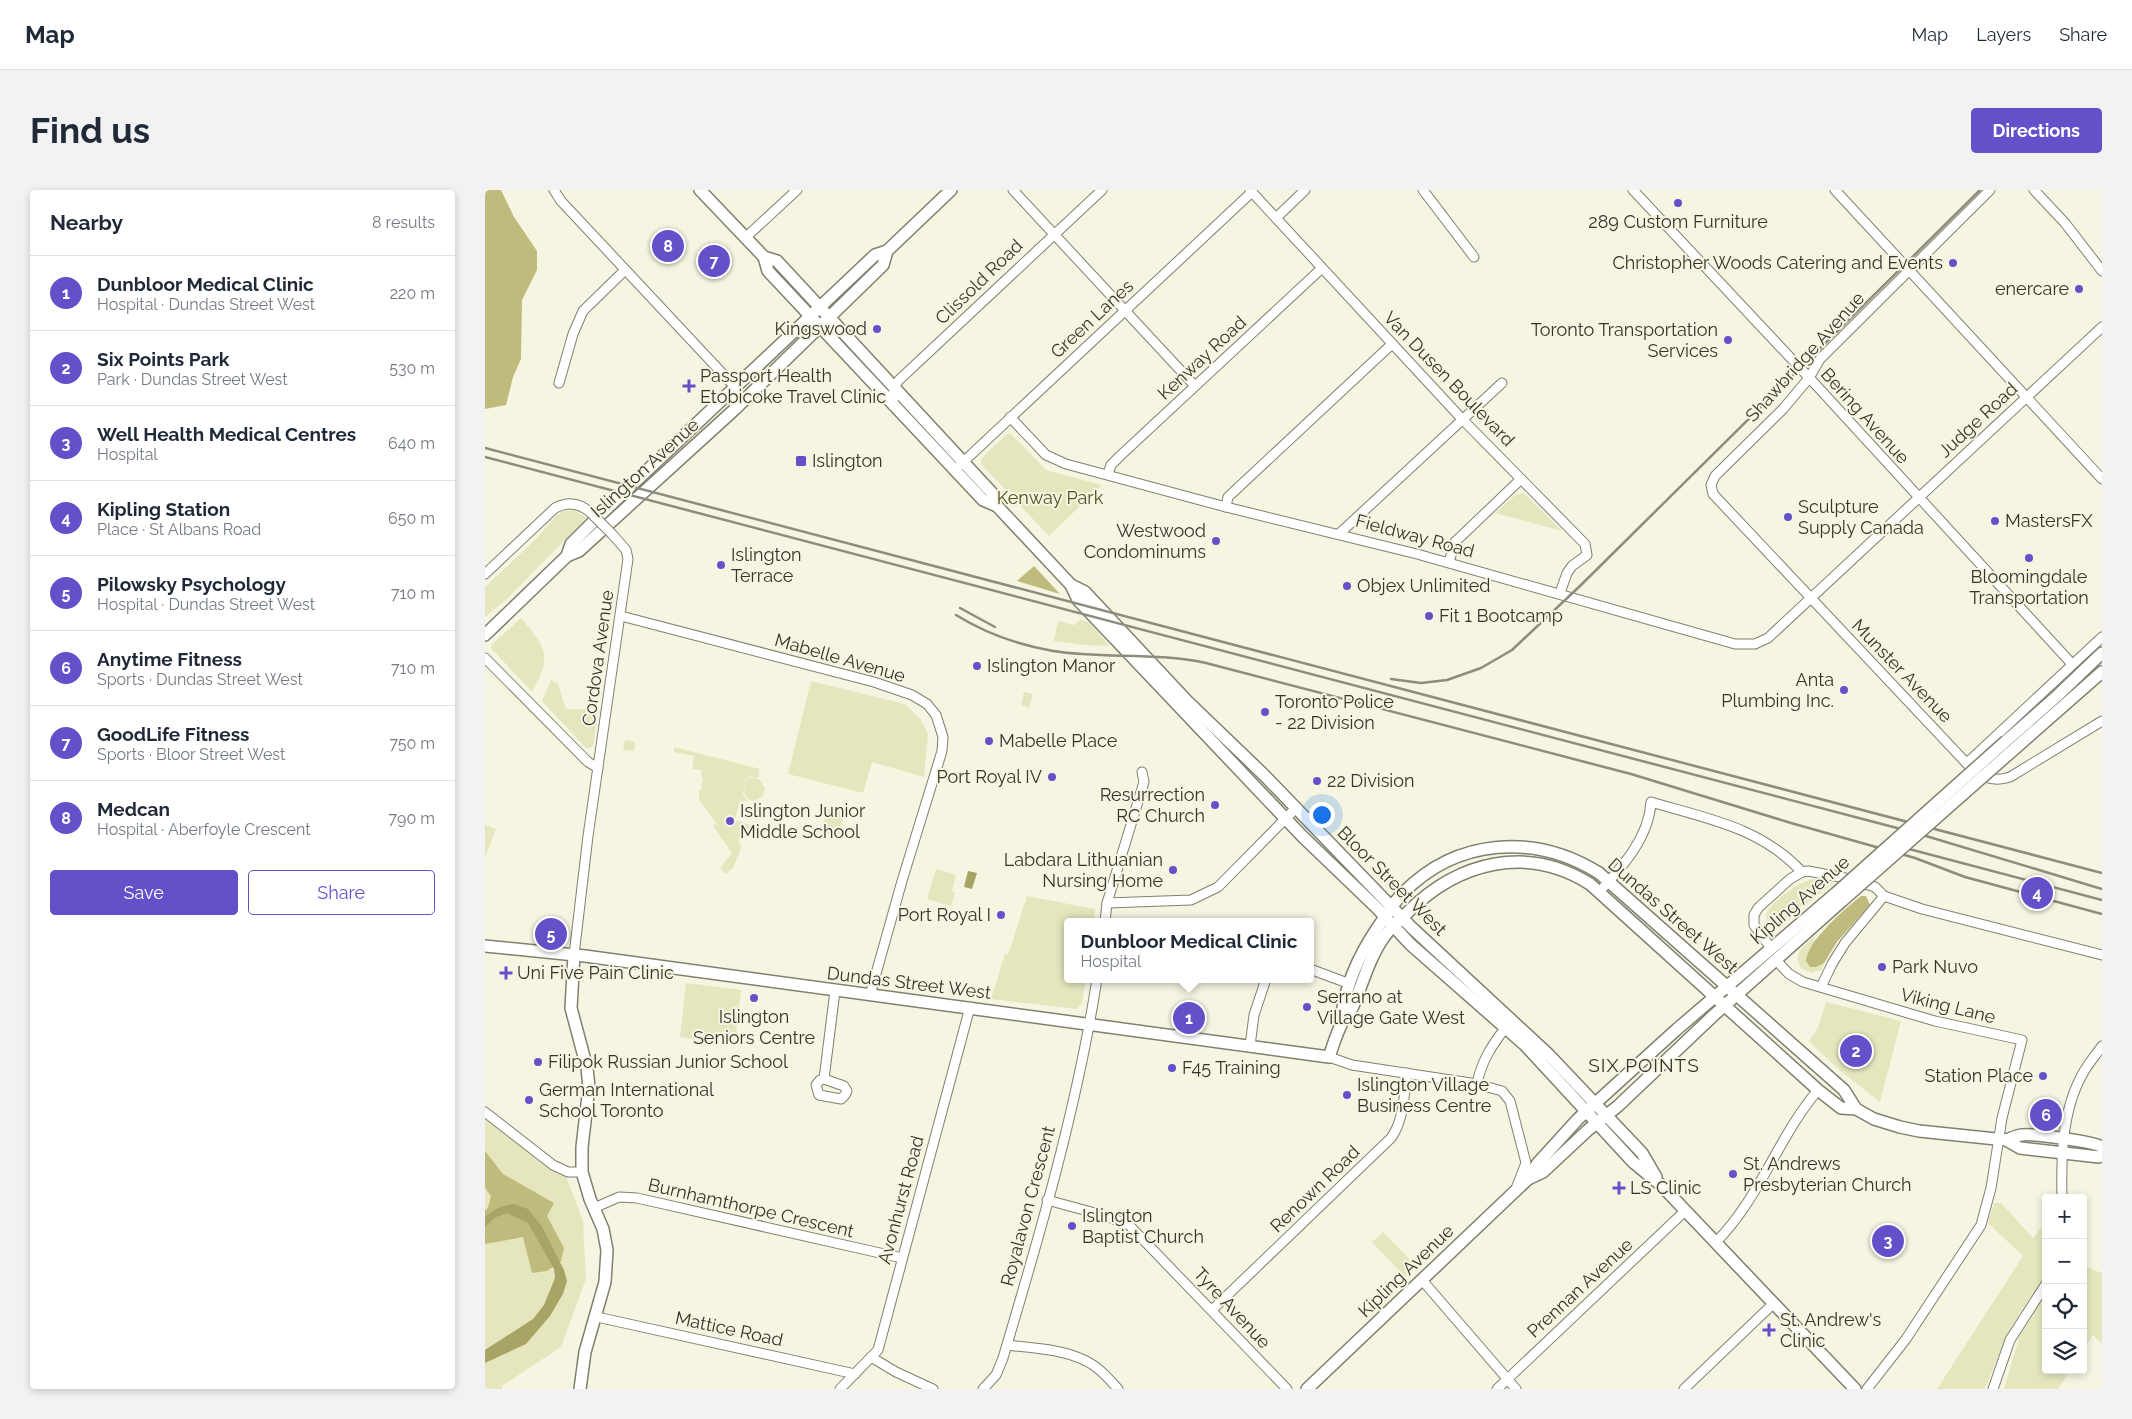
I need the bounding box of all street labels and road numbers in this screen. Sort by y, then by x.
street label: Clissold Road [931,235,1027,328]
street label: Green Lanes [1046,275,1138,362]
street label: Shawbridge Avenue [1741,287,1869,426]
street label: Van Dusen Boulevard [1380,307,1519,450]
street label: Kenway Road [1153,311,1250,404]
street label: Bering Avenue [1817,363,1914,468]
street label: Judge Road [1934,378,2021,461]
street label: Islington Avenue [586,413,703,522]
street label: Fieldway Road [1353,510,1477,561]
street label: Cordova Avenue [578,588,617,727]
street label: Munster Avenue [1848,615,1957,727]
street label: Mabelle Avenue [772,629,908,686]
street label: Bloor Street West [1333,822,1451,940]
street label: Kipling Avenue [1746,851,1854,948]
street label: Dundas Street West [1604,854,1743,978]
street label: Dundas Street West [826,962,992,1003]
street label: Viking Lane [1898,984,1998,1028]
street label: Royalavon Crescent [996,1123,1059,1288]
street label: Avonhurst Road [873,1133,928,1266]
street label: Renown Road [1266,1141,1364,1236]
street label: Burnhamthorpe Crescent [646,1174,856,1241]
street label: Kipling Avenue [1354,1220,1458,1321]
street label: Prennan Avenue [1523,1233,1637,1342]
street label: Tyre Avenue [1190,1263,1275,1353]
street label: Mattice Road [673,1307,785,1350]

